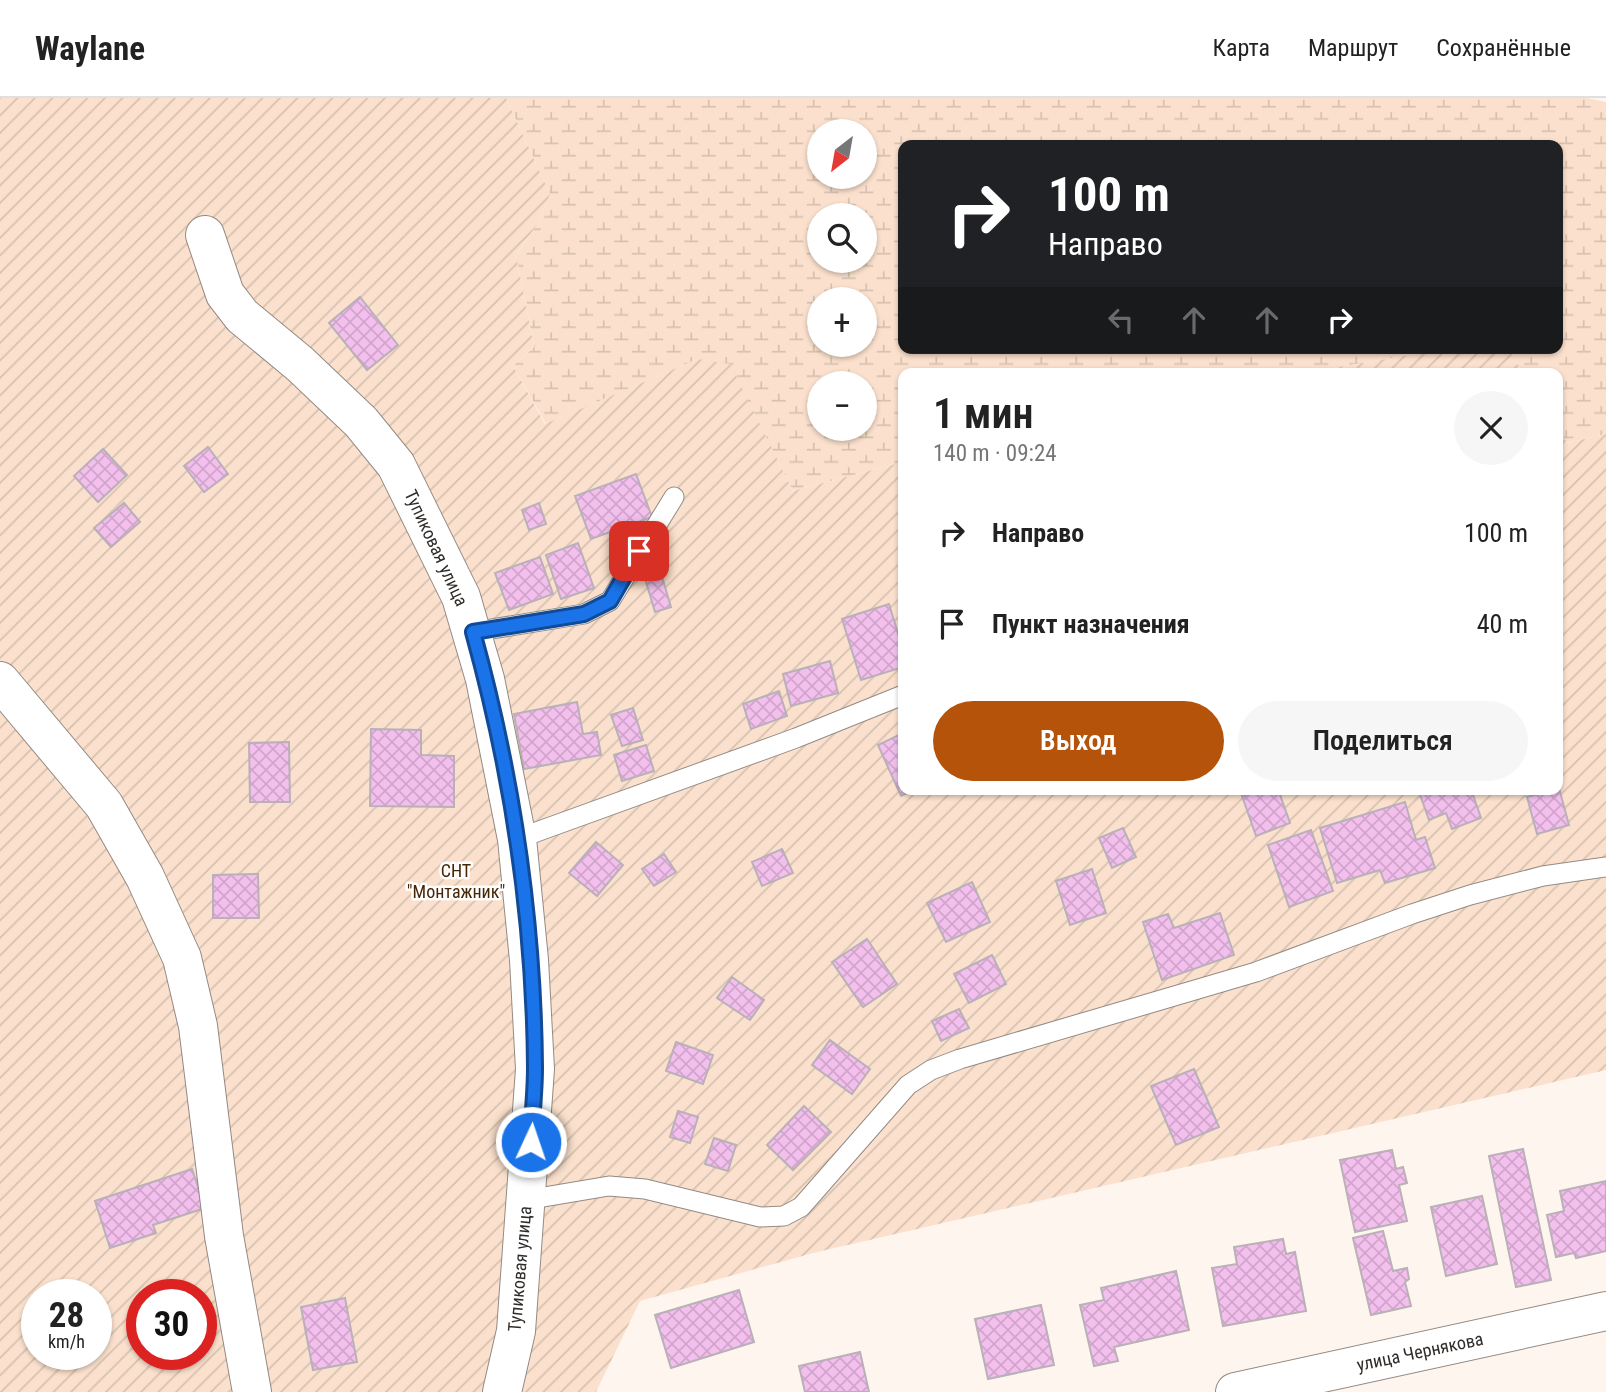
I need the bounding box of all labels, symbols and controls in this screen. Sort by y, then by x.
text: Waylane [35,29,145,68]
text: Карта [1213,34,1270,62]
text: Маршрут [1308,34,1398,62]
text: Сохранённые [1436,34,1571,62]
north arrow [807,119,877,189]
map controls [807,119,877,441]
text: 100 m [1048,166,1170,223]
icon: right [933,168,1024,259]
button: search [807,203,877,273]
text: Направо [1048,225,1163,263]
button: + [807,287,877,357]
icon: left [1102,301,1140,339]
icon: ahead [1175,301,1213,339]
icon: ahead [1248,301,1286,339]
icon: right [1321,301,1359,339]
button: − [807,371,877,441]
text: 1 мин [933,389,1034,438]
button: close [1454,391,1528,465]
text: 140 m · 09:24 [933,440,1057,467]
street label: Тупиковая улица [400,486,473,609]
icon: right [933,514,971,552]
text: Направо [992,518,1084,548]
text: 100 m [1464,518,1528,548]
pin [609,521,669,581]
icon: arrive [620,532,658,570]
icon: arrive [933,605,971,643]
text: Пункт назначения [992,609,1190,639]
text: 40 m [1477,609,1528,639]
button: Выход [933,701,1224,781]
button: Поделиться [1238,701,1528,781]
park label: СНТ "Монтажник" [407,860,505,902]
position arrow [494,1105,568,1179]
street label: Тупиковая улица [504,1205,535,1333]
speed limit sign: 30 [126,1279,217,1370]
text: 28 [49,1295,84,1336]
street label: улица Чернякова [1355,1328,1485,1375]
text: km/h [48,1331,85,1352]

